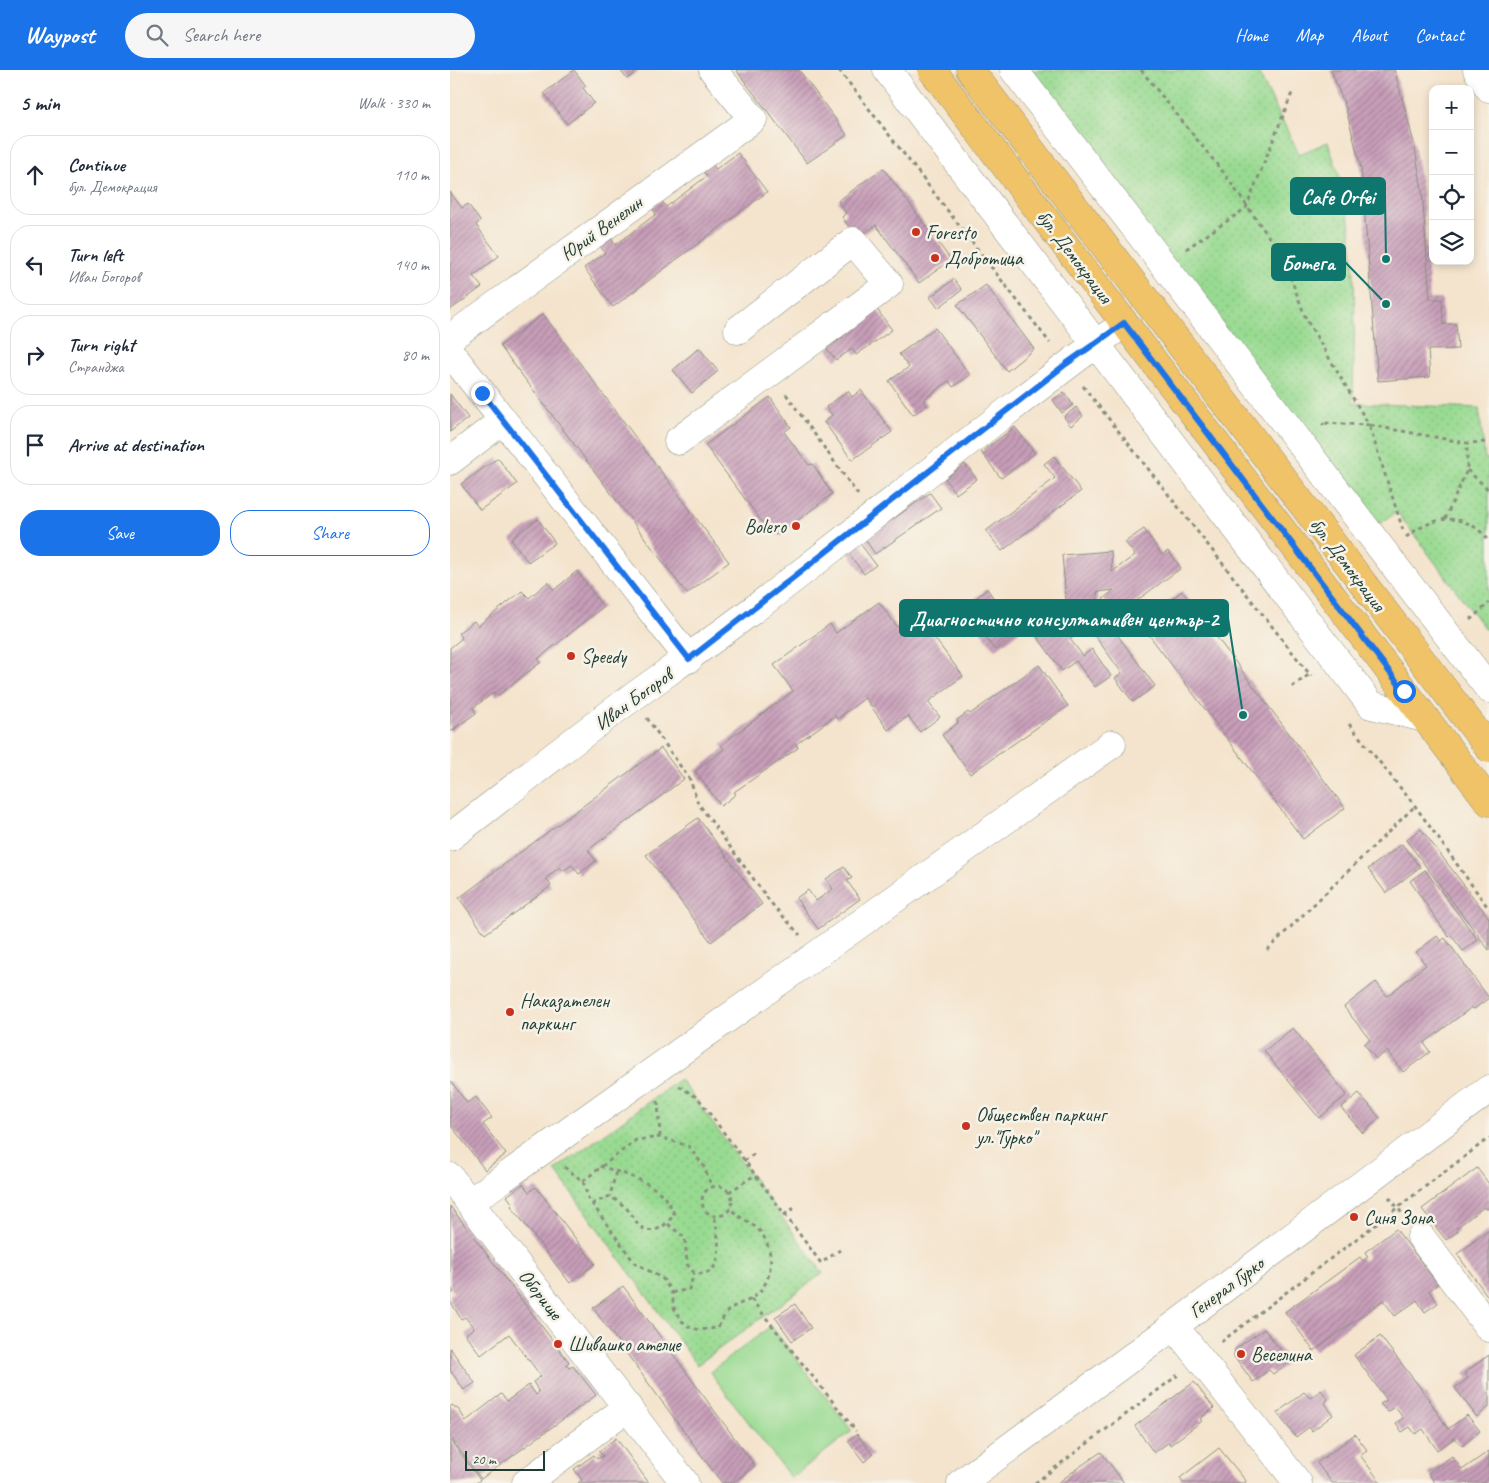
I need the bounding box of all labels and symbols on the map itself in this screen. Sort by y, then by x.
callout: Cafe Orfei [1291,178,1385,214]
text: Cafe Orfei [1301,184,1378,210]
street label: Юрий Венелин [555,189,648,266]
street label: бул. Демокрация [1031,205,1119,309]
place label: Foresto [926,220,977,245]
marker: Foresto [910,226,922,238]
callout: Ботега [1272,244,1345,280]
place label: Добротица [945,246,1024,271]
text: Ботега [1281,250,1337,276]
marker: Добротица [929,252,941,264]
route end [471,382,494,405]
street label: бул. Демокрация [1304,513,1392,617]
place label: Bolero [744,514,787,539]
marker: Bolero [790,520,802,532]
callout: Диагностично консултативен център-2 [900,600,1228,636]
text: Диагностично консултативен център-2 [910,606,1221,632]
place label: Speedy [581,644,628,669]
marker: Speedy [565,650,577,662]
street label: Иван Богоров [589,661,680,736]
route start [1393,680,1416,703]
place label: Наказателен паркинг [520,988,611,1036]
marker: Наказателен паркинг [504,1006,516,1018]
place label: Oбществен паркинг ул.''Гурко" [975,1102,1109,1150]
marker: Oбществен паркинг ул.''Гурко" [960,1120,972,1132]
place label: Синя Зона [1364,1205,1434,1230]
marker: Синя Зона [1348,1211,1360,1223]
street label: Генерал Гурко [1184,1250,1270,1324]
street label: Оборище [513,1264,569,1326]
place label: Шивашко ателие [568,1332,682,1357]
marker: Шивашко ателие [552,1338,564,1350]
place label: Веселина [1251,1342,1313,1367]
marker: Веселина [1235,1348,1247,1360]
scale bar [465,1448,545,1471]

